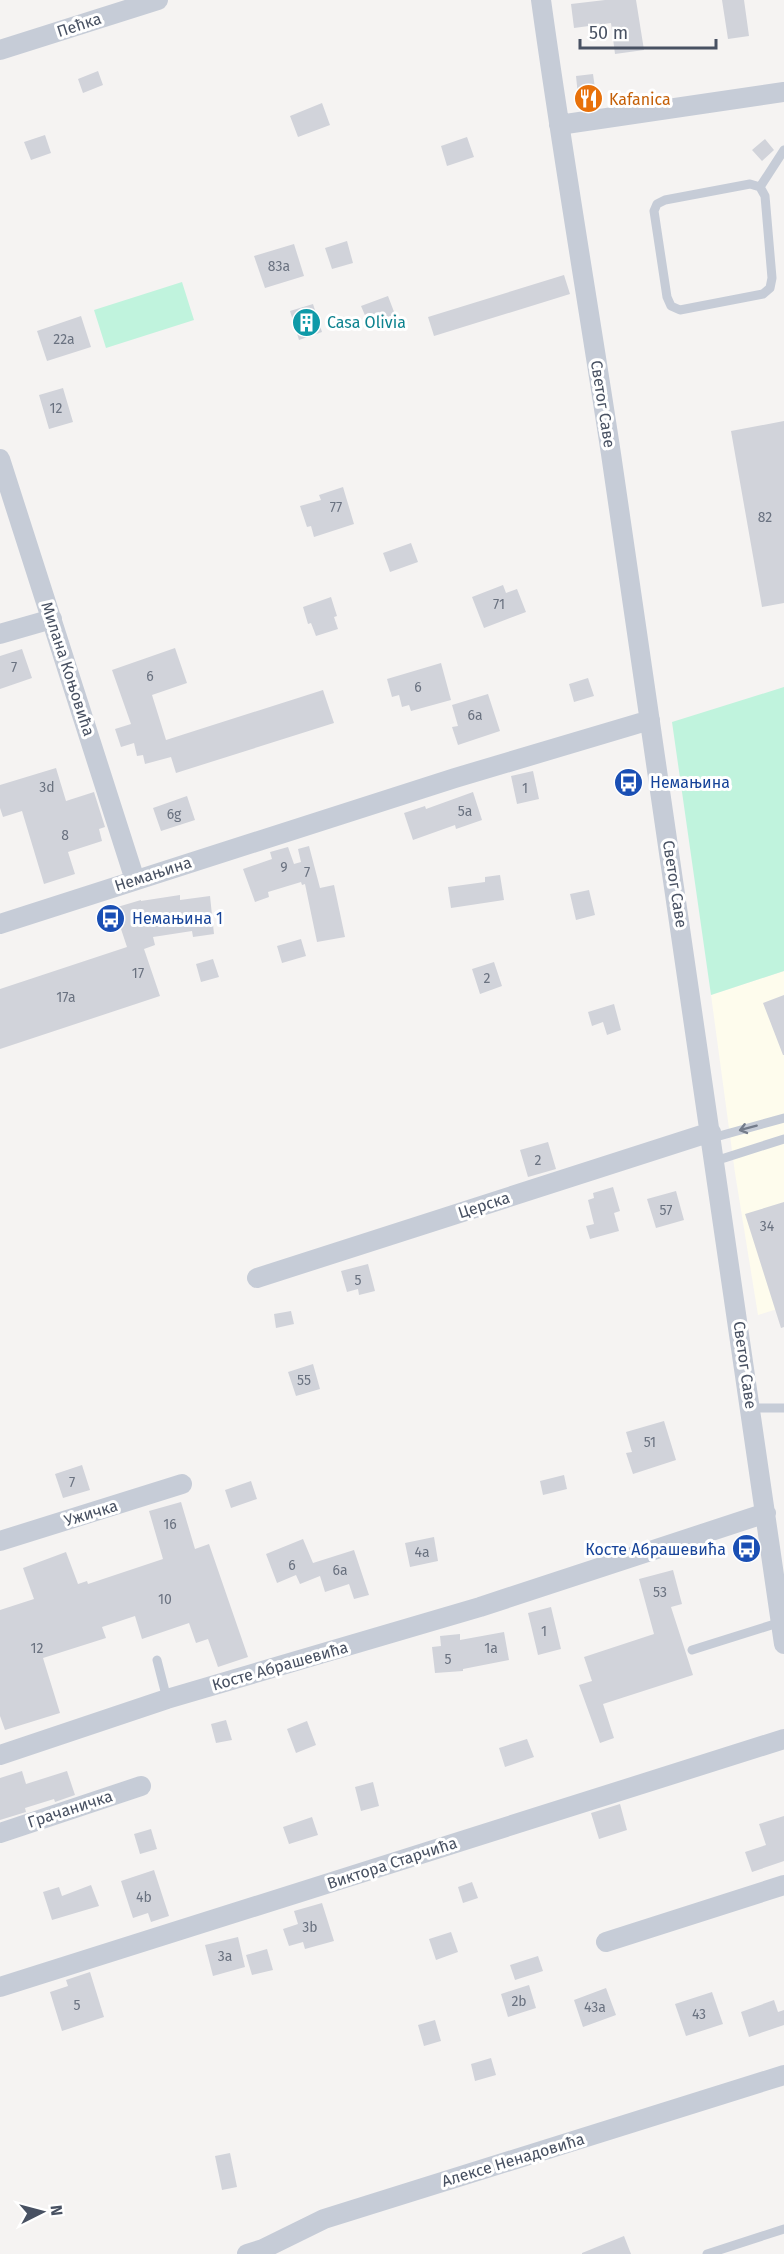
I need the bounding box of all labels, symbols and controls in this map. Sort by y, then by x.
street label: Пећка [54,9,104,41]
scale bar [580,12,716,50]
text: 50 m [589,22,628,44]
restaurant icon: Kafanica [572,83,604,115]
place label: Kafanica [609,90,671,109]
house number: 83a [268,258,290,275]
building icon: Casa Olivia [290,306,322,338]
place label: Casa Olivia [327,313,406,332]
house number: 22a [53,331,75,348]
street label: Светог Саве [587,359,619,449]
house number: 12 [50,400,63,417]
house number: 77 [330,499,342,516]
house number: 82 [758,509,772,526]
house number: 71 [493,596,505,613]
street label: Милана Коњовића [37,599,99,739]
house number: 7 [11,659,17,676]
house number: 6 [146,668,154,685]
house number: 6 [414,679,422,696]
house number: 6a [467,707,483,724]
bus stop icon: Немањина [613,766,645,798]
place label: Немањина [650,773,730,792]
house number: 3d [39,779,55,796]
house number: 1 [522,780,528,797]
house number: 5a [458,803,472,820]
house number: 6g [167,806,182,823]
house number: 8 [61,827,69,844]
street label: Светог Саве [659,839,691,929]
street label: Немањина [112,853,194,895]
house number: 9 [280,859,288,876]
house number: 7 [304,864,310,881]
bus stop icon: Немањина 1 [95,902,127,934]
place label: Немањина 1 [132,909,223,928]
house number: 17 [132,965,144,982]
house number: 2 [484,970,491,987]
house number: 17a [56,989,76,1006]
one-way arrow [739,1123,758,1134]
house number: 2 [535,1152,542,1169]
street label: Церска [456,1188,512,1222]
house number: 57 [660,1202,672,1219]
house number: 34 [760,1218,775,1235]
house number: 5 [354,1272,362,1289]
street label: Светог Саве [729,1320,761,1410]
house number: 55 [297,1372,311,1389]
house number: 51 [644,1434,656,1451]
house number: 7 [69,1474,75,1491]
street label: Ужичка [62,1496,120,1530]
house number: 16 [163,1516,177,1533]
bus stop icon: Косте Абрашевића [731,1533,763,1565]
place label: Косте Абрашевића [585,1540,726,1559]
house number: 4a [414,1544,430,1561]
house number: 6 [288,1557,296,1574]
house number: 6a [332,1562,348,1579]
house number: 53 [653,1584,667,1601]
house number: 10 [158,1591,172,1608]
house number: 1 [541,1623,547,1640]
street label: Косте Абрашевића [210,1637,350,1695]
house number: 12 [31,1640,44,1657]
house number: 1a [484,1640,498,1657]
house number: 5 [444,1651,452,1668]
street label: Грачаничка [25,1786,115,1832]
street label: Виктора Старчића [325,1833,459,1893]
house number: 4b [136,1889,152,1906]
house number: 3b [302,1919,318,1936]
house number: 3a [218,1948,232,1965]
house number: 2b [511,1993,527,2010]
house number: 5 [73,1997,81,2014]
house number: 43a [584,1999,606,2016]
house number: 43 [692,2006,706,2023]
street label: Алексе Ненадовића [439,2129,587,2191]
north arrow [12,2182,72,2242]
text: N [46,2204,66,2217]

